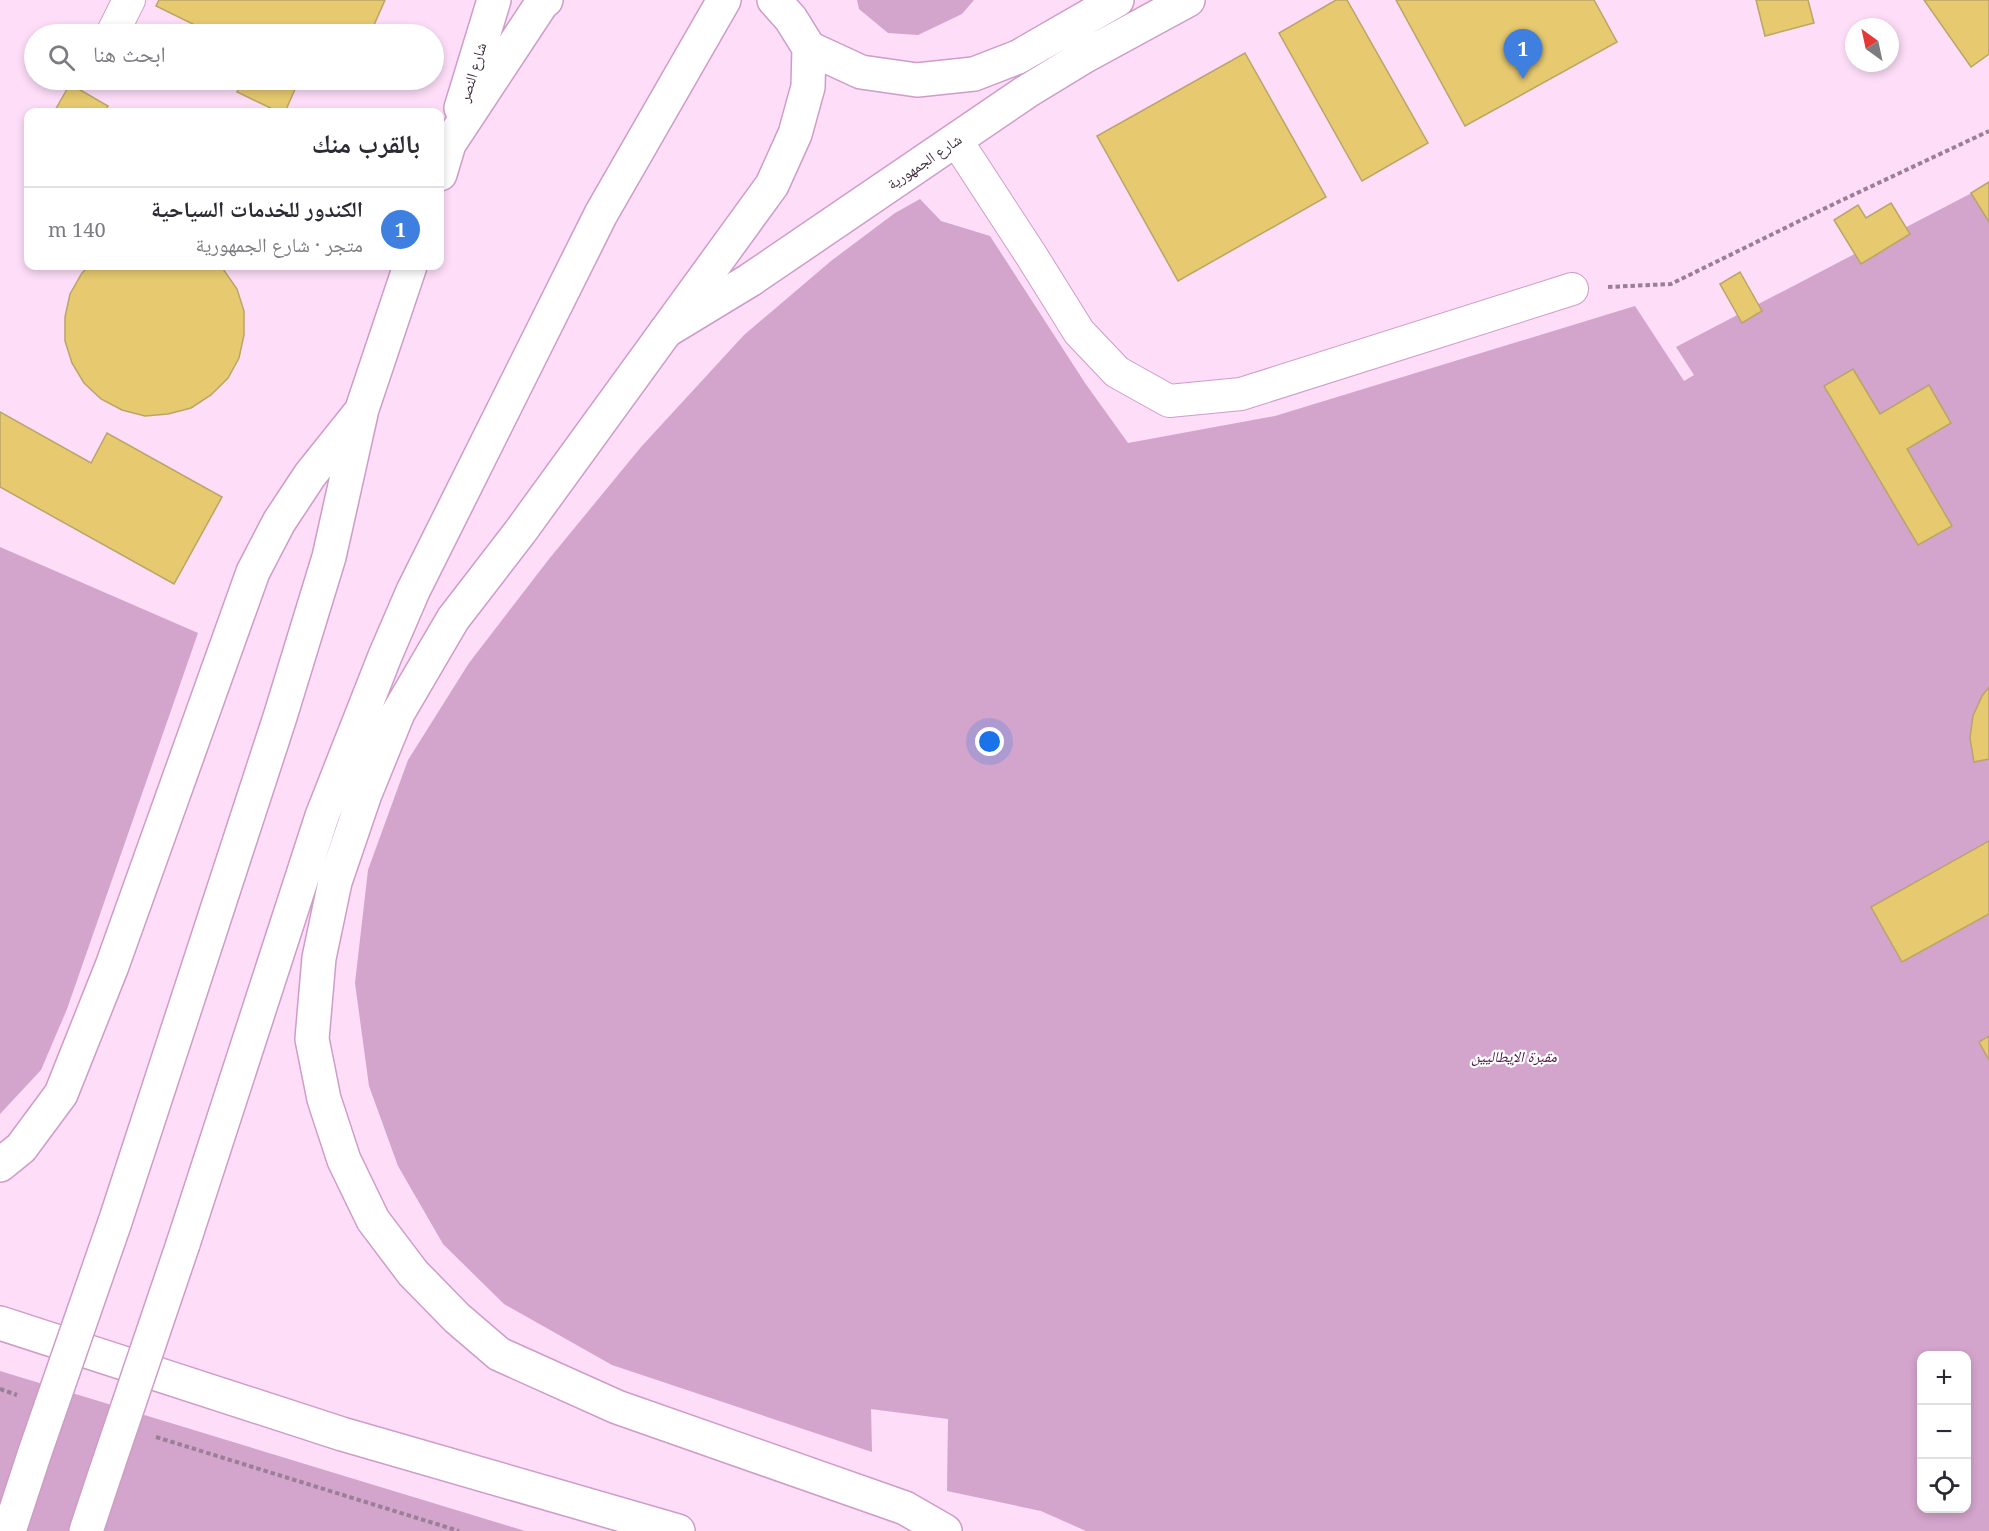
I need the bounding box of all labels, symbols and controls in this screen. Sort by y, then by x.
north arrow [1845,18,1899,72]
search box [24,24,444,90]
pin: 1 [1504,29,1543,79]
text: ابحث هنا [93,38,166,68]
street label: شارع النصر [453,40,492,105]
icon: search [45,41,78,74]
text: بالقرب منك [312,125,420,161]
street label: شارع الجمهورية [883,129,966,194]
text: الكندور للخدمات السياحية [151,193,363,223]
text: 140 m [48,216,106,243]
text: 1 [395,216,406,243]
text: متجر · شارع الجمهورية [195,231,363,258]
your location [975,727,1004,756]
park label: مقبرة الإيطاليين [1471,1046,1557,1066]
map controls [1917,1351,1971,1513]
button: + [1917,1351,1971,1405]
button: − [1917,1405,1971,1459]
button: locate [1917,1459,1971,1513]

